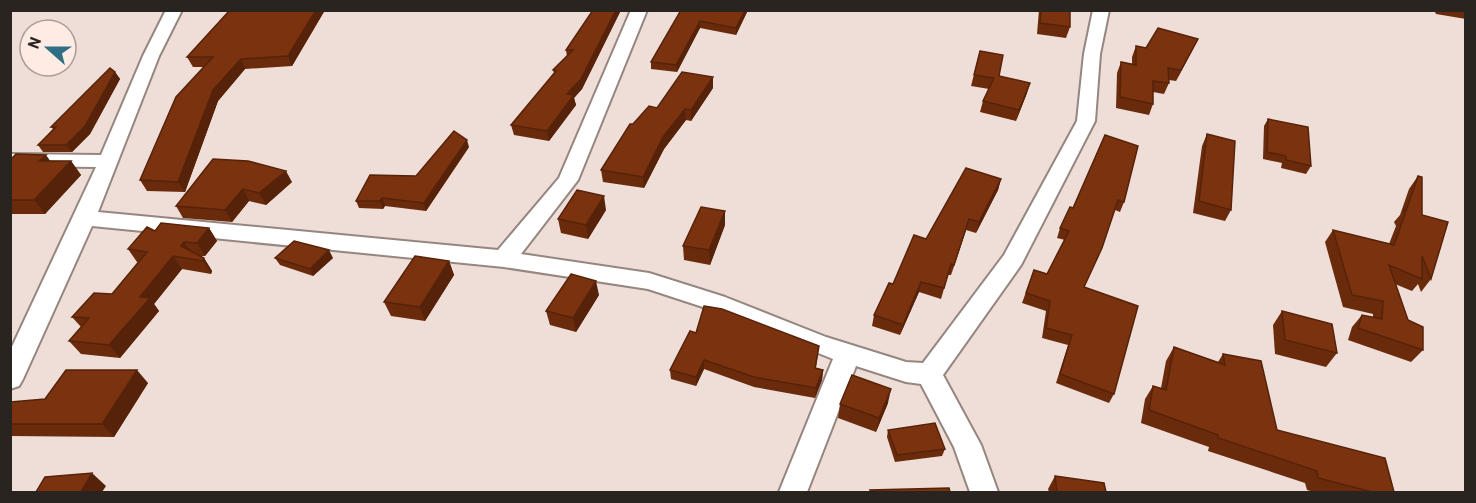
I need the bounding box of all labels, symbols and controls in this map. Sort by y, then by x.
north arrow [18,18,78,78]
text: N [23,34,44,51]

